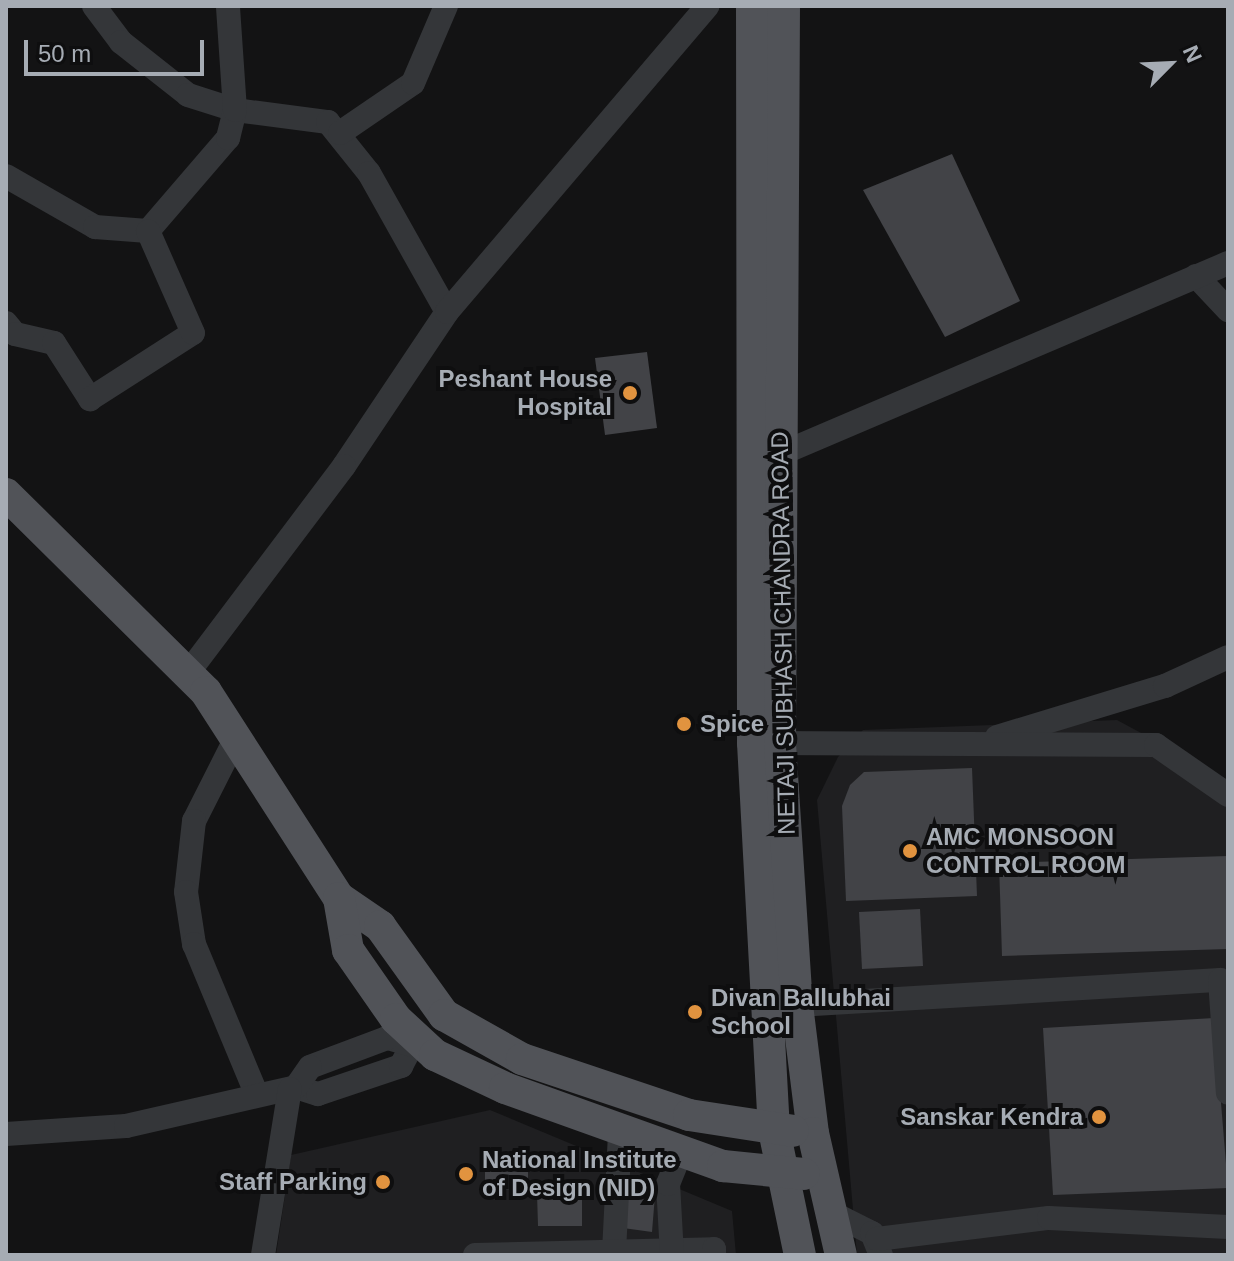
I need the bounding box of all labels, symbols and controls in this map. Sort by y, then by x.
scale bar [28,24,208,74]
north arrow [1130,24,1210,104]
text: 50 m [38,40,91,67]
text: N [1178,42,1207,66]
place label: Peshant House Hospital [439,365,612,421]
marker: Peshant House Hospital [619,382,641,404]
street label: NETAJI SUBHASH CHANDRA ROAD [765,430,801,836]
place label: Spice [700,710,764,738]
marker: Spice [675,715,693,733]
place label: AMC MONSOON CONTROL ROOM [926,823,1126,879]
marker: AMC MONSOON CONTROL ROOM [901,842,919,860]
place label: Divan Ballubhai School [711,984,891,1040]
marker: Divan Ballubhai School [686,1003,704,1021]
place label: Sanskar Kendra [900,1103,1083,1131]
marker: Sanskar Kendra [1090,1108,1108,1126]
place label: National Institute of Design (NID) [482,1146,677,1202]
marker: National Institute of Design (NID) [457,1165,475,1183]
place label: Staff Parking [219,1168,367,1196]
marker: Staff Parking [374,1173,392,1191]

